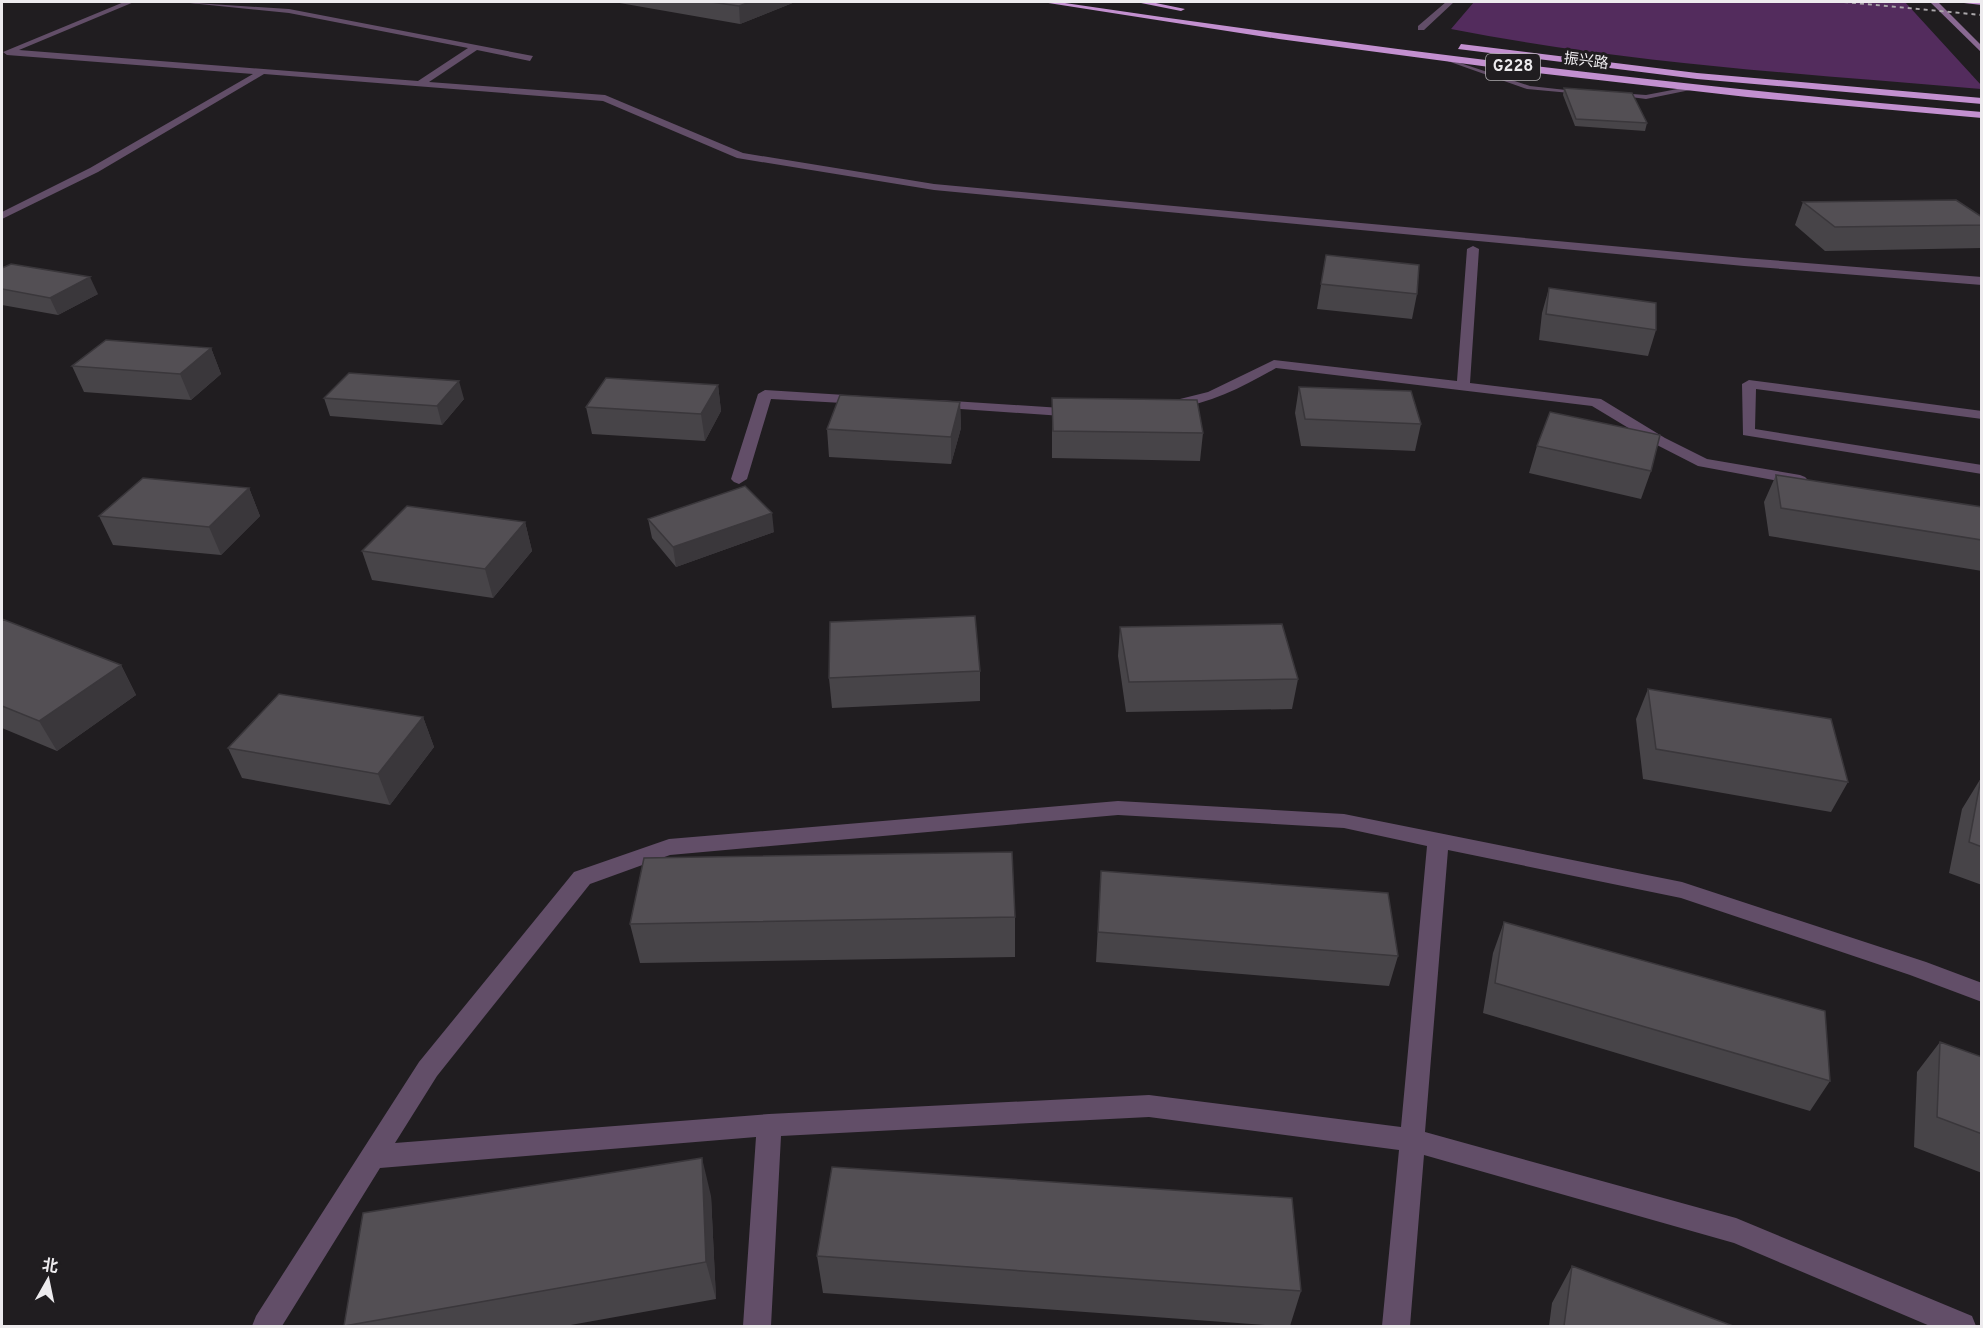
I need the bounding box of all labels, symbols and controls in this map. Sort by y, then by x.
street label: 振兴路 [1563,50,1609,74]
road number: G228 [1486,54,1540,80]
north arrow [18,1250,78,1310]
text: 北 [41,1256,60,1278]

